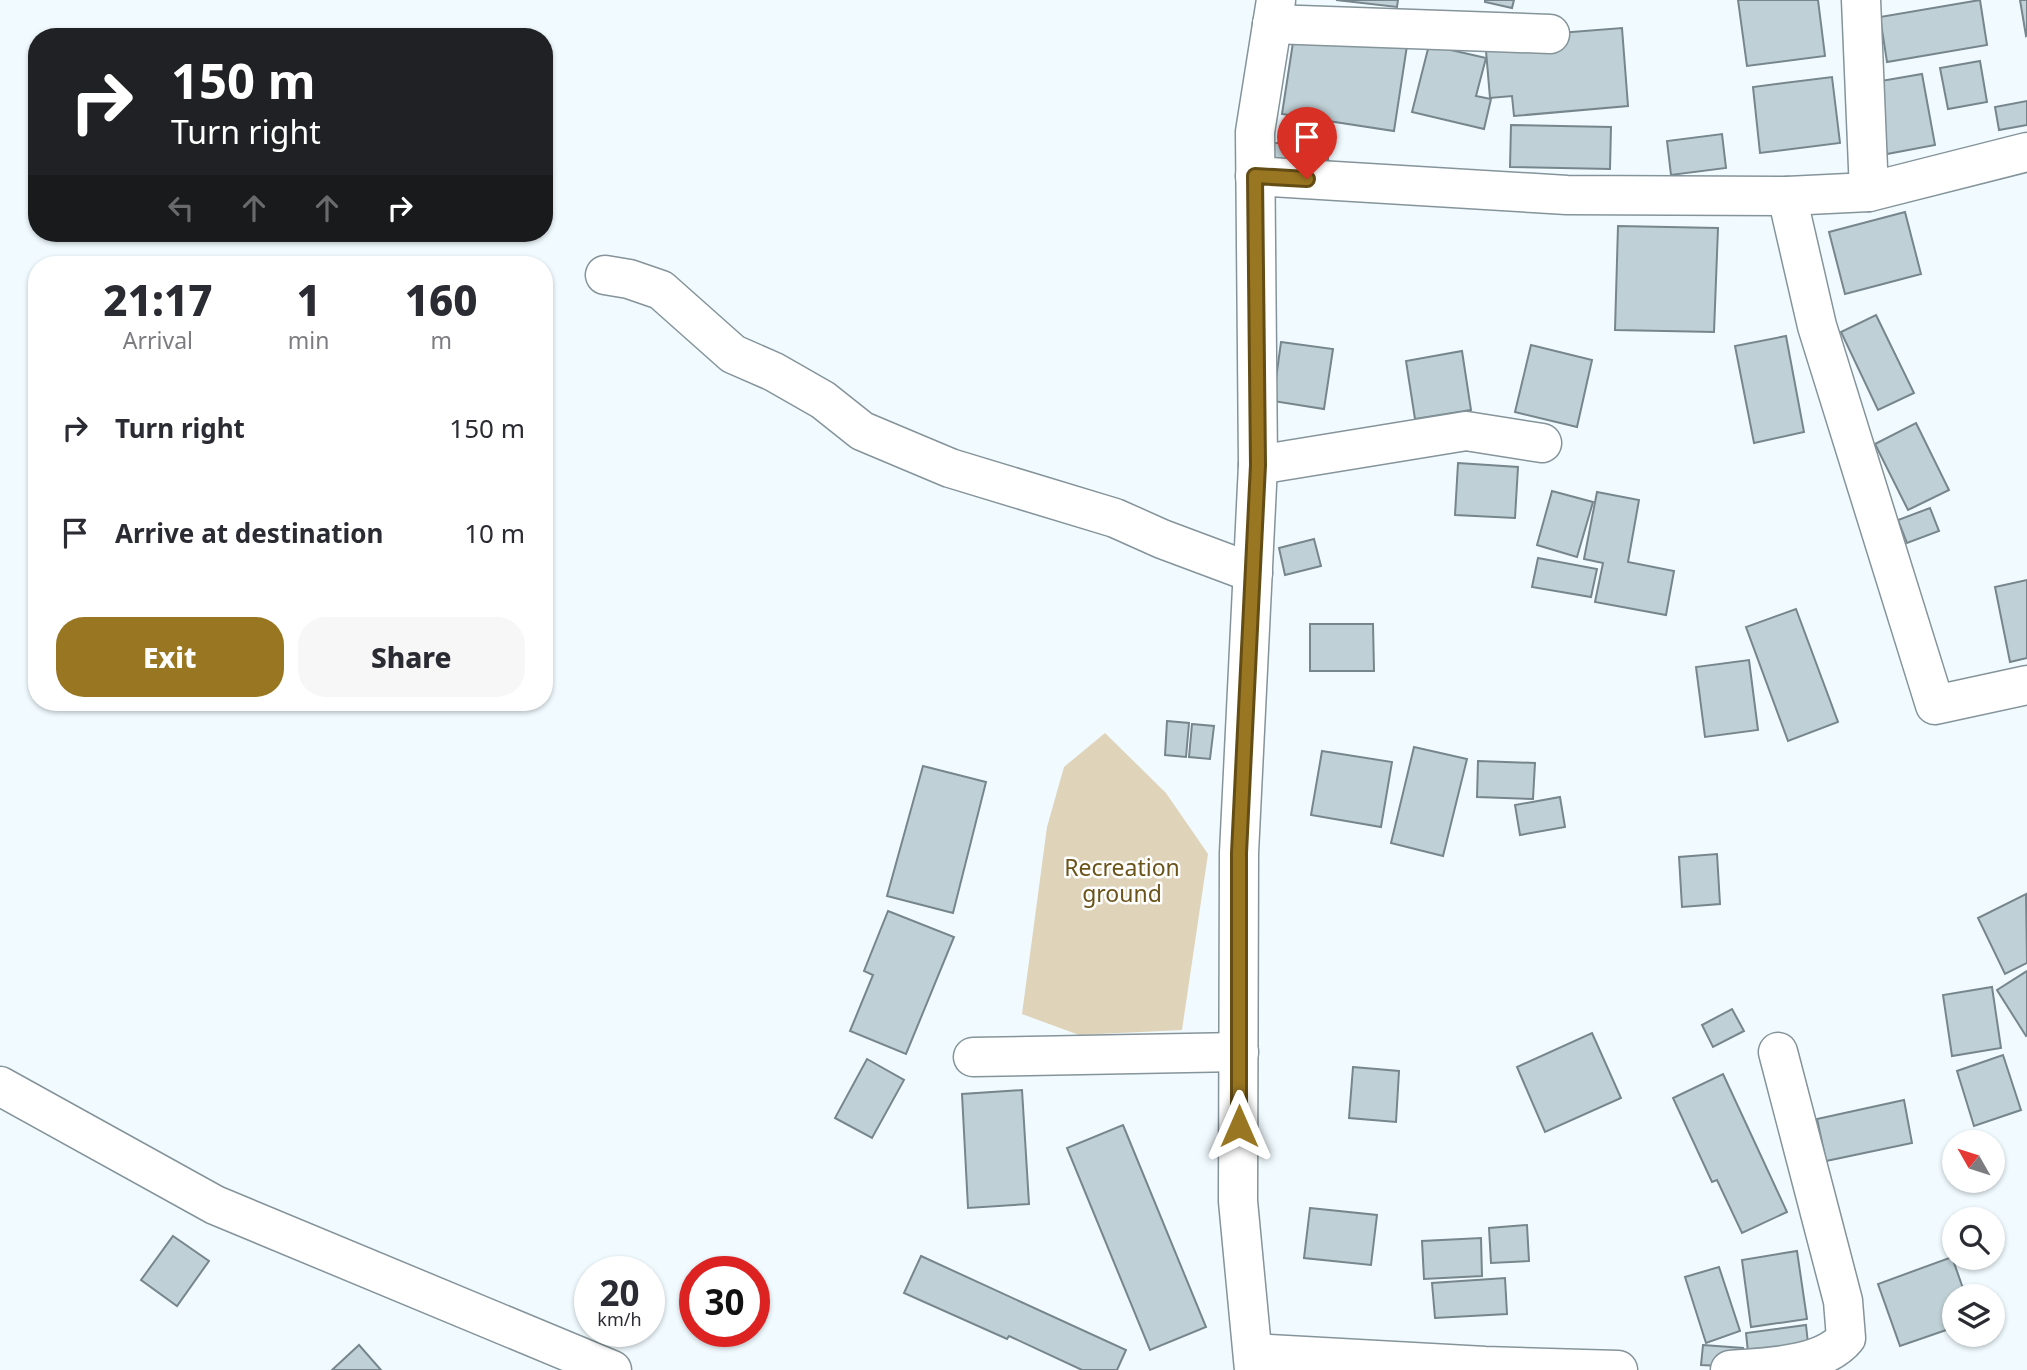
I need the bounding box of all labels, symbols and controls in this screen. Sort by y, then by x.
text: 150 m [171,47,316,113]
icon: right [56,56,147,147]
pin [1277,107,1337,179]
text: Turn right [171,110,321,153]
icon: arrive [1288,118,1326,156]
icon: left [162,189,200,227]
icon: ahead [235,189,273,227]
icon: ahead [308,189,346,227]
icon: right [381,189,419,227]
text: 21:17 [103,271,212,328]
text: 1 [296,271,321,328]
text: 160 [405,271,478,328]
text: Arrival [123,324,193,356]
text: min [288,324,329,356]
text: m [430,324,452,356]
icon: right [56,409,94,447]
text: Turn right [115,410,245,446]
text: 150 m [449,410,525,446]
icon: arrive [56,514,94,552]
text: Arrive at destination [115,515,384,551]
text: 10 m [464,515,525,551]
button: Exit [56,617,284,697]
button: Share [298,617,525,697]
park label: Recreation ground [1064,851,1180,909]
position arrow [1202,1089,1276,1163]
north arrow [1942,1130,2006,1194]
map controls [1942,1130,2005,1347]
button: search [1942,1207,2005,1270]
speed limit sign: 30 [679,1256,770,1347]
text: 20 [599,1269,640,1316]
button: layers [1942,1284,2005,1347]
text: km/h [597,1307,642,1331]

